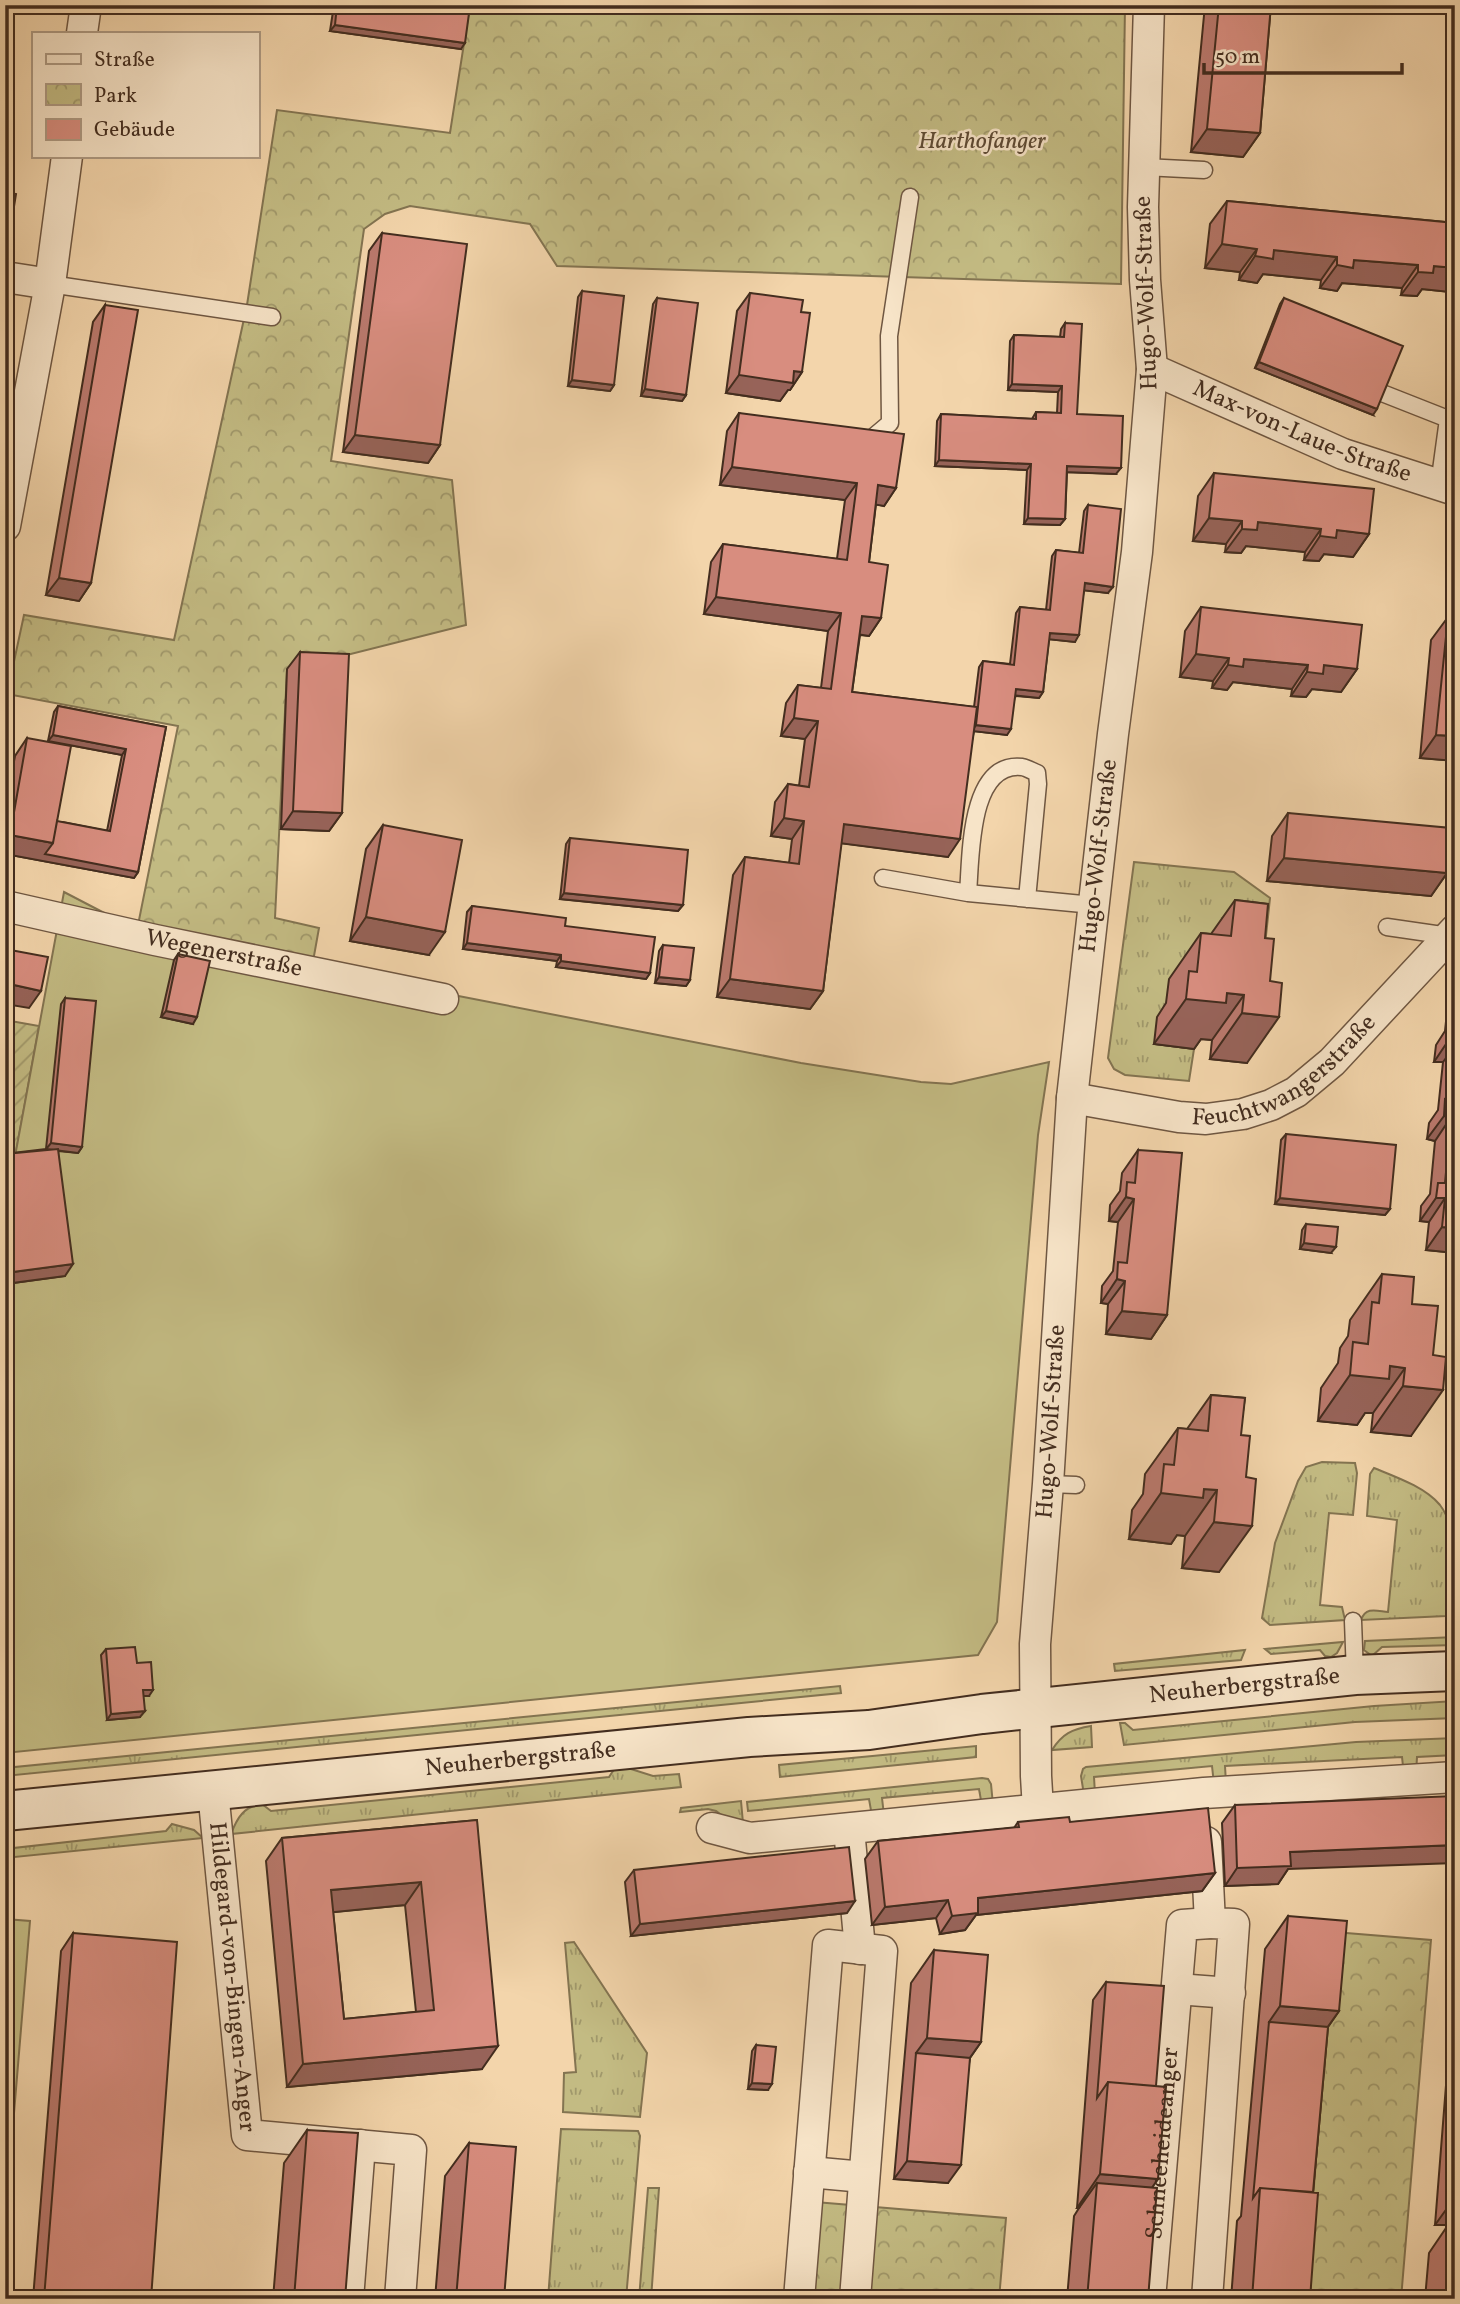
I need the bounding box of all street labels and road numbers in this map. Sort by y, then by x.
street label: Hugo-Wolf-Straße [1127,195,1167,391]
street label: Max-von-Laue-Straße [1187,372,1416,492]
street label: Hugo-Wolf-Straße [1071,757,1127,954]
street label: Wegenerstraße [142,921,305,987]
street label: Feuchtwangerstraße [1190,1007,1385,1136]
street label: Hugo-Wolf-Straße [1028,1324,1075,1520]
street label: Neuherbergstraße [1147,1660,1342,1713]
street label: Neuherbergstraße [423,1733,618,1786]
street label: Hildegard-von-Bingen-Anger [199,1820,264,2134]
street label: Schneeheideanger [1138,2046,1188,2241]

